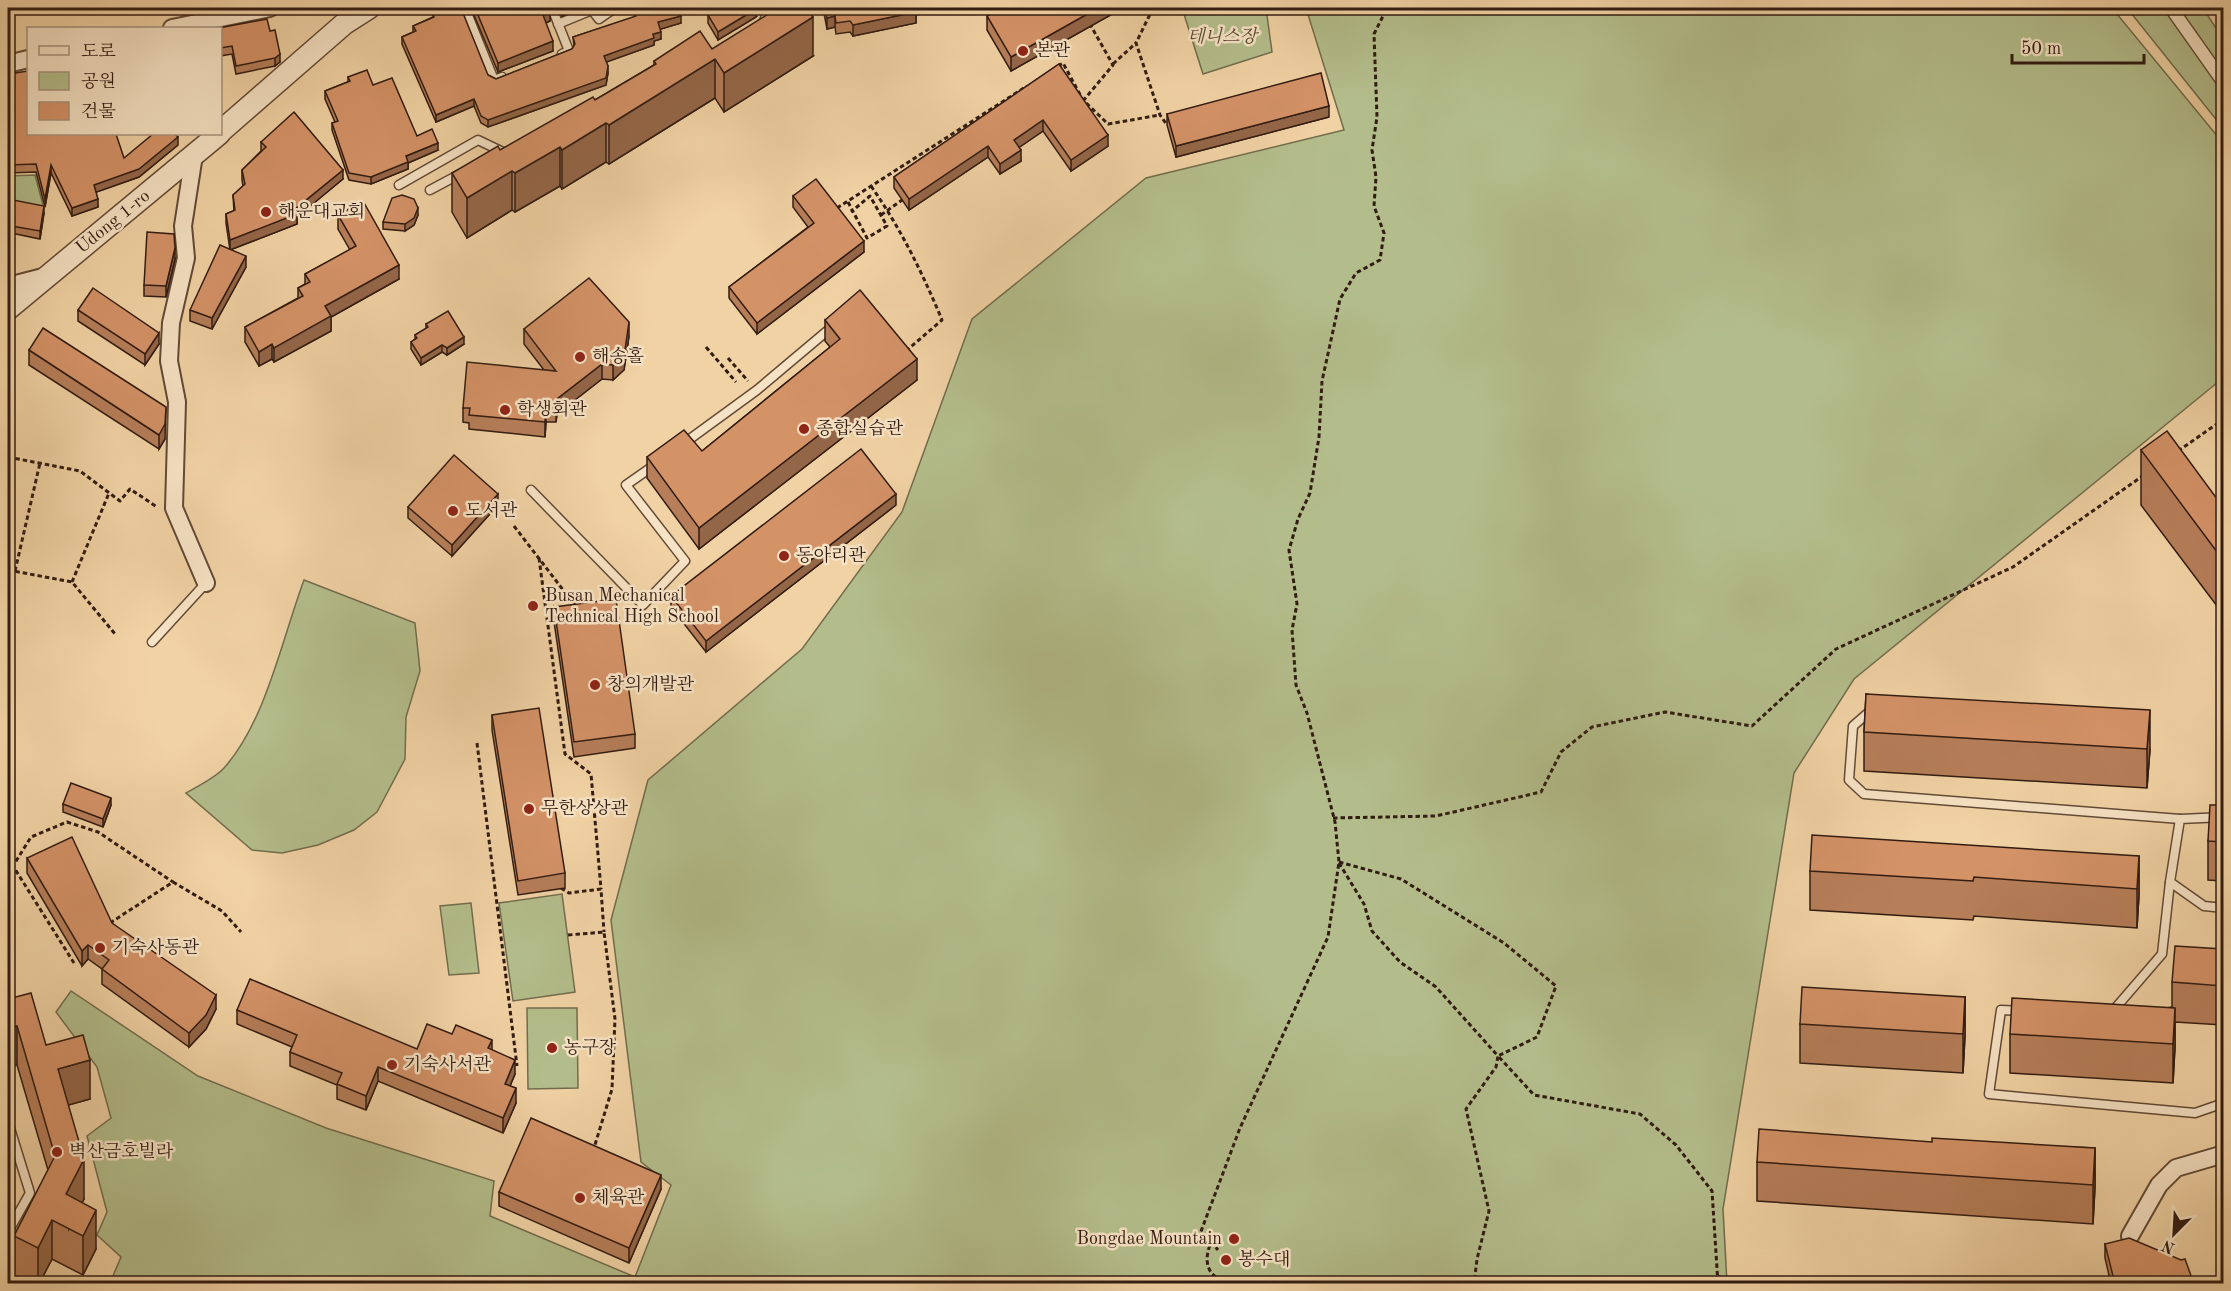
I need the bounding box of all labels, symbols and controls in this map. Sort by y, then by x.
park label: 테니스장 [1187,26,1259,46]
legend [27,27,222,135]
scale bar [2012,27,2144,65]
place label: 본관 [1035,40,1070,60]
text: 50 m [2021,40,2061,58]
text: 도로 [81,43,116,61]
marker: 본관 [1016,44,1030,58]
text: 공원 [81,72,116,91]
text: 건물 [81,102,116,121]
street label: Udong 1-ro [73,187,153,257]
place label: 해운대교회 [278,202,365,221]
marker: 해운대교회 [259,205,273,219]
place label: 해송홀 [592,346,644,366]
marker: 해송홀 [573,350,587,364]
place label: 학생회관 [517,400,587,419]
marker: 학생회관 [498,403,512,417]
place label: 종합실습관 [816,419,904,438]
marker: 종합실습관 [797,422,811,436]
place label: 도서관 [465,501,518,520]
marker: 도서관 [446,504,460,518]
place label: 동아리관 [796,546,866,565]
marker: 동아리관 [777,549,791,563]
place label: Busan Mechanical Technical High School [545,587,719,626]
marker: Busan Mechanical Technical High School [526,599,540,613]
place label: 창의개발관 [607,674,695,694]
marker: 창의개발관 [588,678,602,692]
place label: 무한상상관 [541,799,629,818]
marker: 무한상상관 [522,802,536,816]
place label: 기숙사동관 [112,937,200,957]
marker: 기숙사동관 [93,941,107,955]
place label: 농구장 [564,1038,617,1057]
marker: 농구장 [545,1041,559,1055]
place label: 기숙사서관 [404,1054,492,1074]
marker: 기숙사서관 [385,1058,399,1072]
place label: 벽산금호빌라 [69,1141,174,1161]
marker: 벽산금호빌라 [50,1145,64,1159]
place label: 체육관 [592,1188,645,1207]
marker: 체육관 [573,1191,587,1205]
north arrow [2144,1204,2204,1264]
place label: Bongdae Mountain [1076,1230,1222,1248]
marker: Bongdae Mountain [1227,1232,1241,1246]
text: N [2159,1236,2178,1256]
place label: 봉수대 [1238,1249,1290,1269]
marker: 봉수대 [1219,1253,1233,1267]

